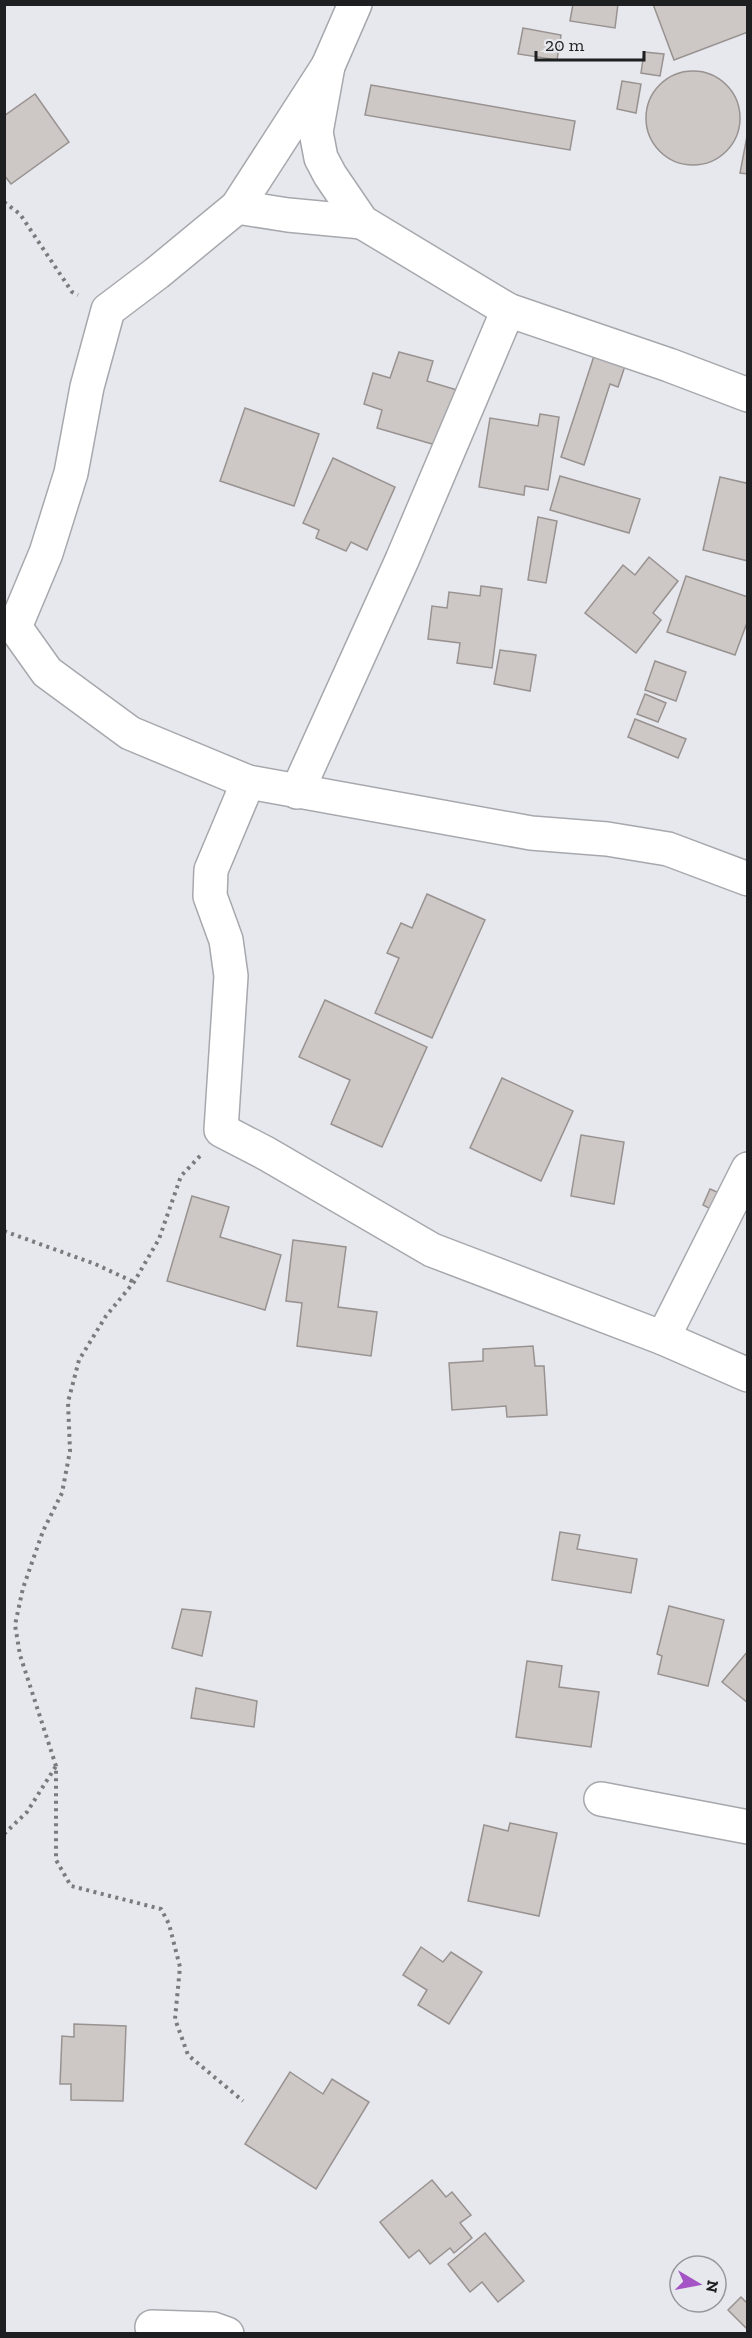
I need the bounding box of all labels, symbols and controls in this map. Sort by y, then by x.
scale bar [536,24,644,62]
text: 20 m [545,34,585,56]
north arrow [668,2254,728,2314]
text: N [702,2279,723,2294]

